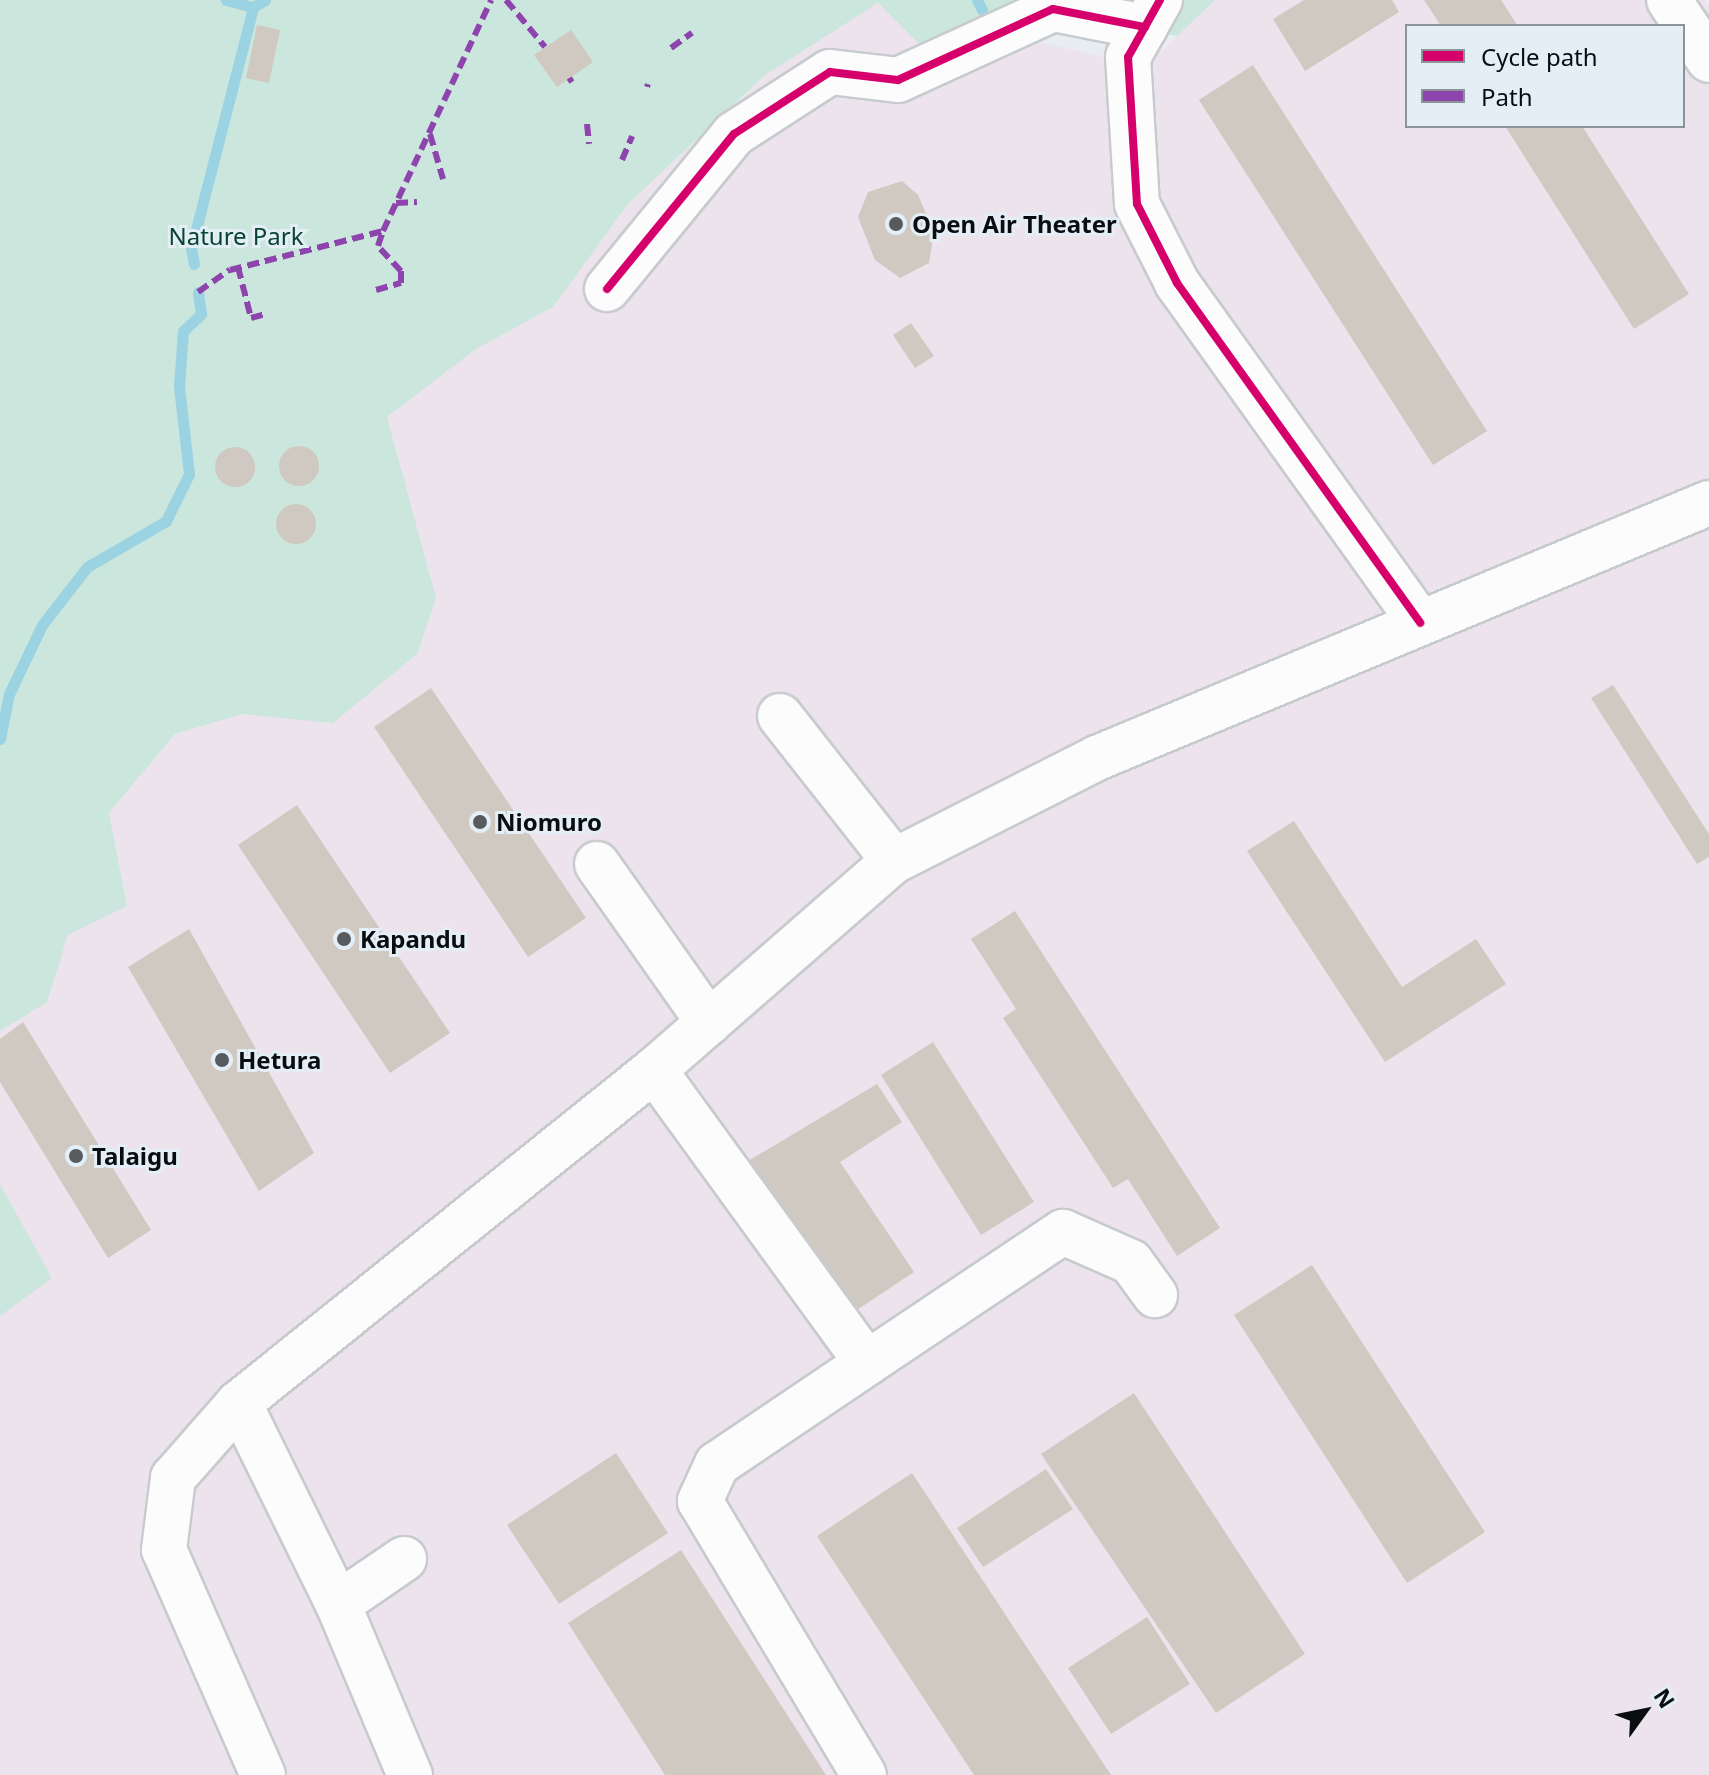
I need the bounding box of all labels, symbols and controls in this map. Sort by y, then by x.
legend [1405,24,1685,128]
text: Cycle path [1481,40,1598,73]
text: Path [1481,80,1532,113]
place label: Open Air Theater [912,210,1117,238]
marker: Open Air Theater [887,215,905,233]
park label: Nature Park [168,222,304,250]
place label: Niomuro [496,808,602,836]
marker: Niomuro [471,813,489,831]
place label: Kapandu [360,925,466,953]
marker: Kapandu [335,930,353,948]
place label: Hetura [238,1046,321,1074]
marker: Hetura [213,1051,231,1069]
place label: Talaigu [92,1142,178,1170]
marker: Talaigu [67,1147,85,1165]
north arrow [1605,1671,1685,1751]
text: N [1648,1682,1683,1714]

